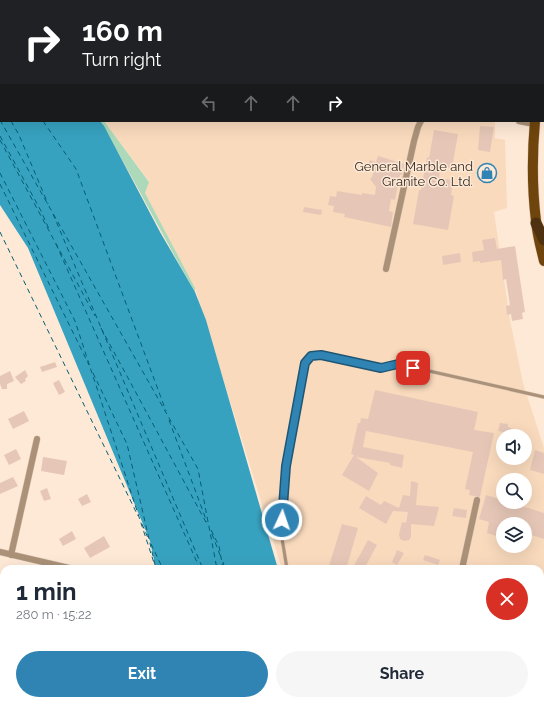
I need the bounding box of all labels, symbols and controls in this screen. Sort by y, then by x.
text: 160 m [82,15,163,48]
icon: right [16,16,68,68]
text: Turn right [82,49,161,70]
icon: left [198,92,220,114]
icon: ahead [240,92,262,114]
icon: ahead [282,92,304,114]
icon: right [324,92,346,114]
place label: General Marble and Granite Co. Ltd. [355,159,473,189]
shop icon: General Marble and Granite Co. Ltd. [476,162,498,184]
pin [396,351,430,385]
icon: arrive [402,357,424,379]
map controls [496,429,532,553]
button: sound [496,429,532,465]
button: search [496,473,532,509]
position arrow [261,499,303,541]
button: layers [496,517,532,553]
text: 1 min [16,577,77,606]
button: close [486,578,528,620]
text: 280 m · 15:22 [16,607,91,622]
button: Exit [16,651,268,697]
button: Share [276,651,528,697]

